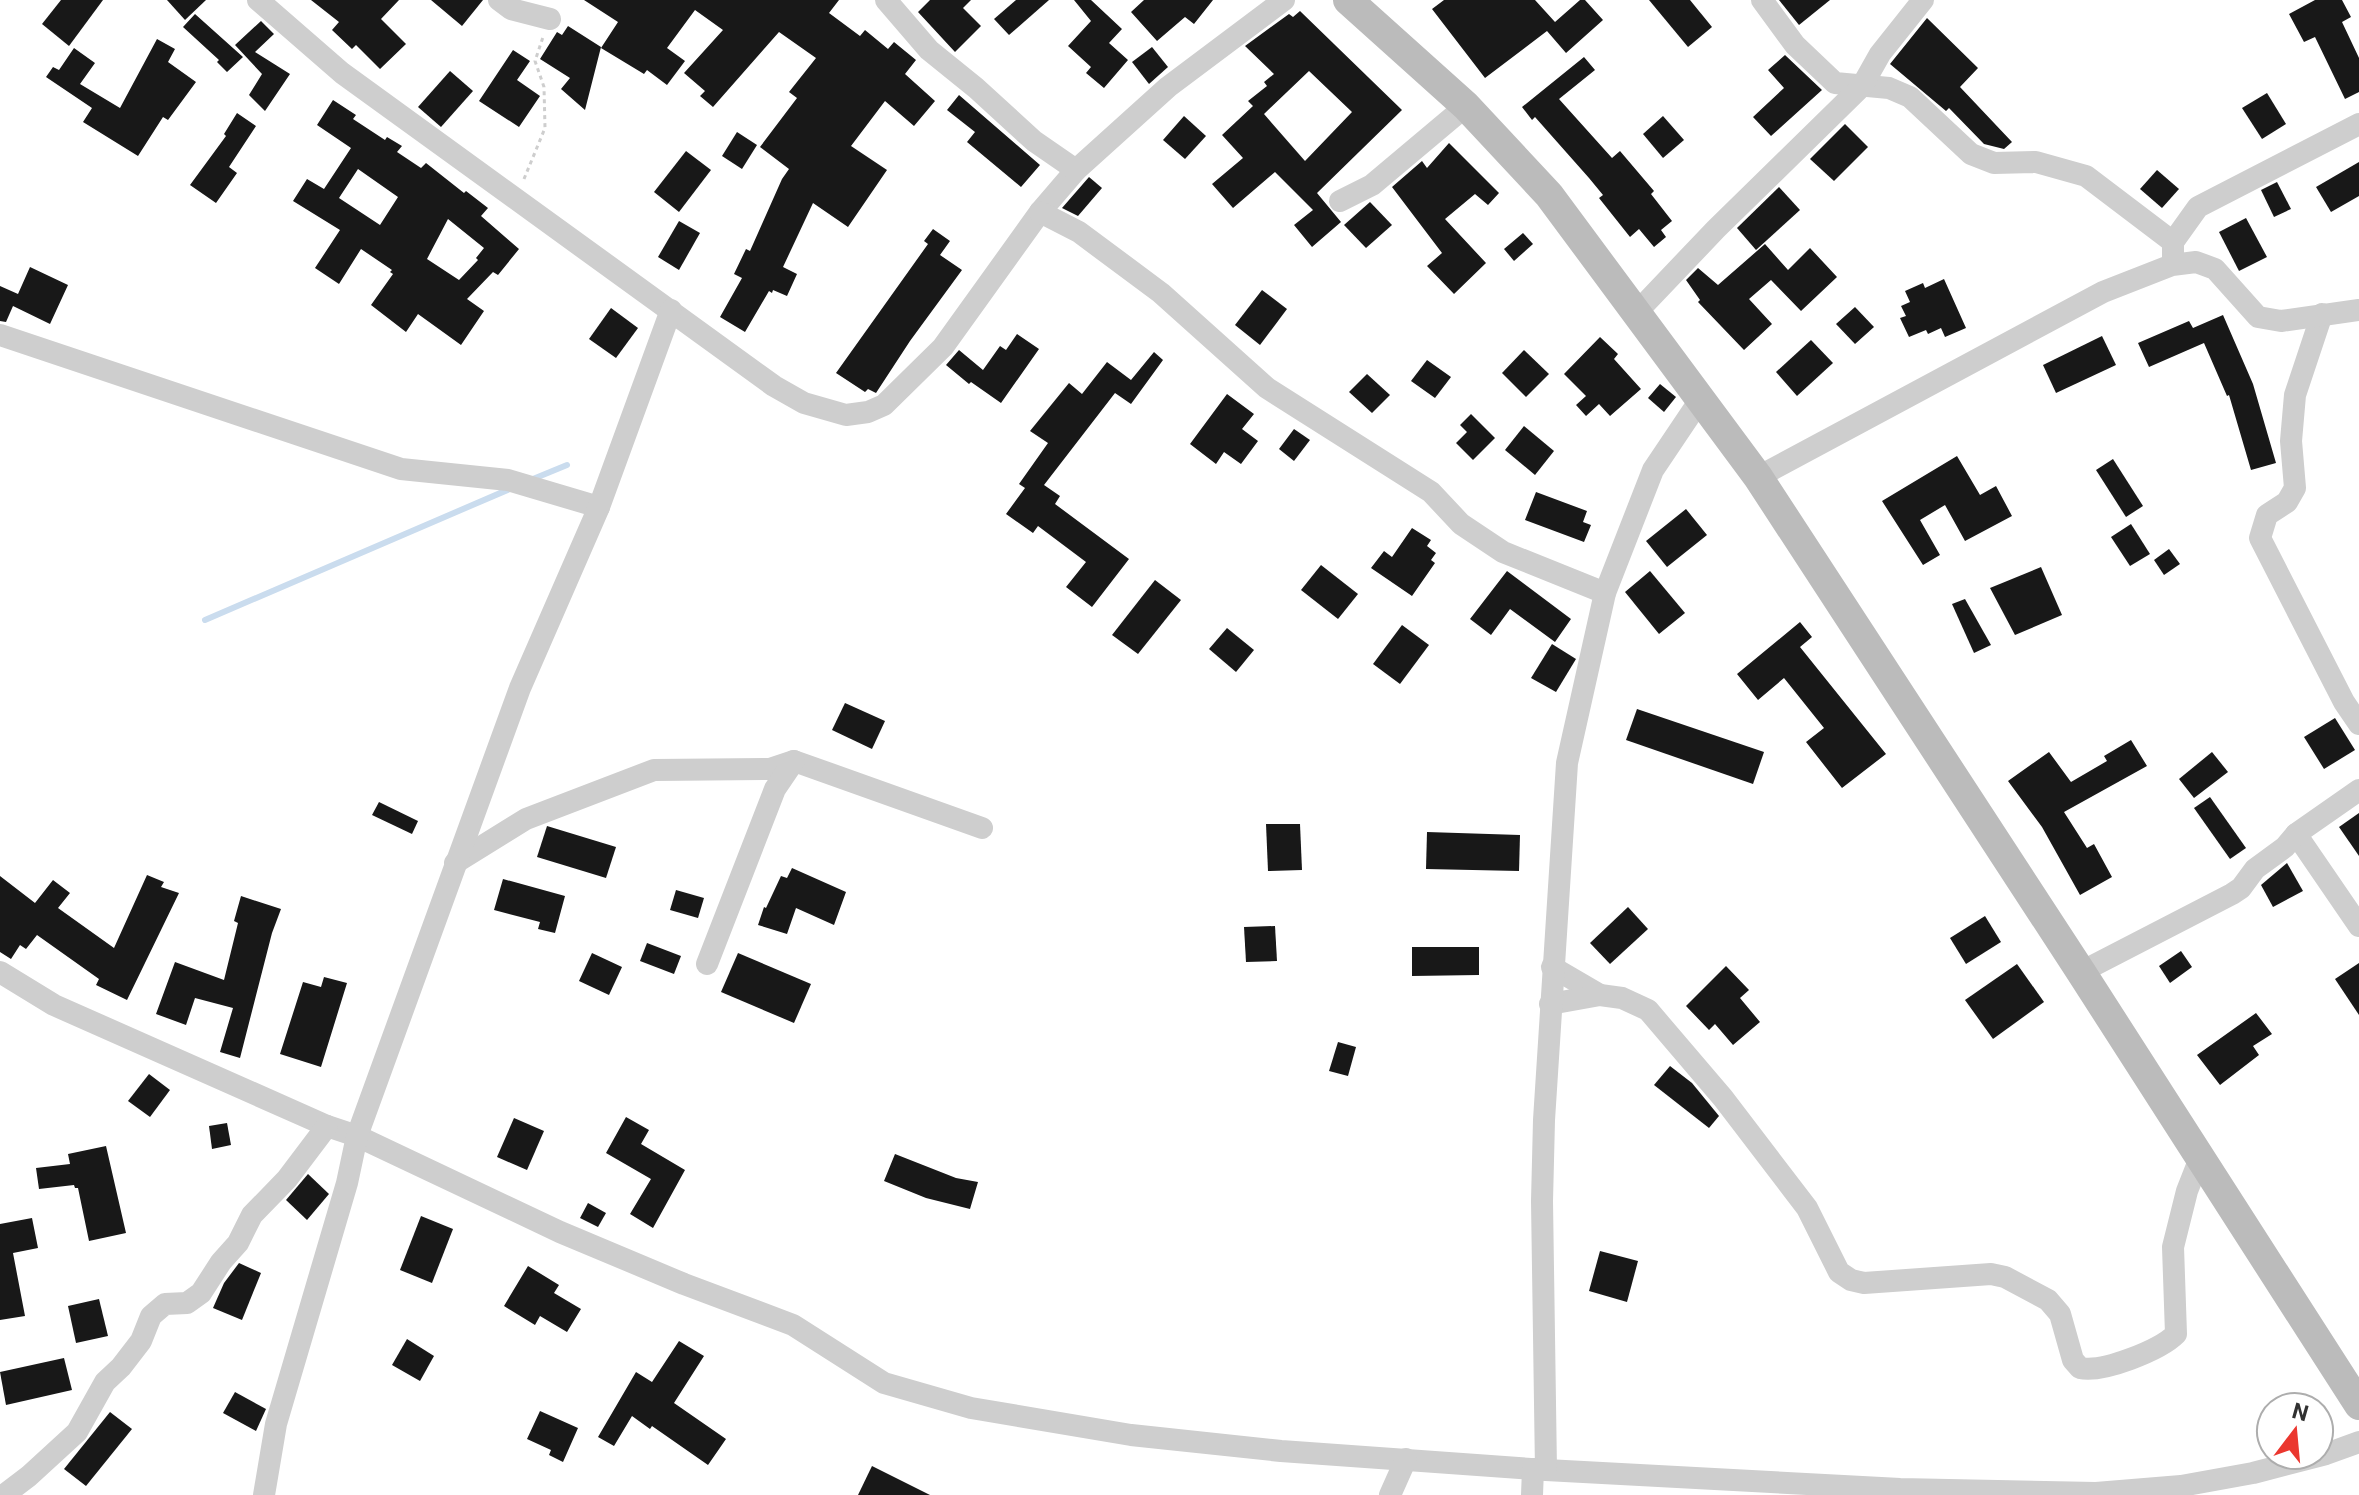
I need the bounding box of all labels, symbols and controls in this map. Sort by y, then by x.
north arrow [2255,1391,2335,1471]
text: N [2289,1398,2311,1426]

